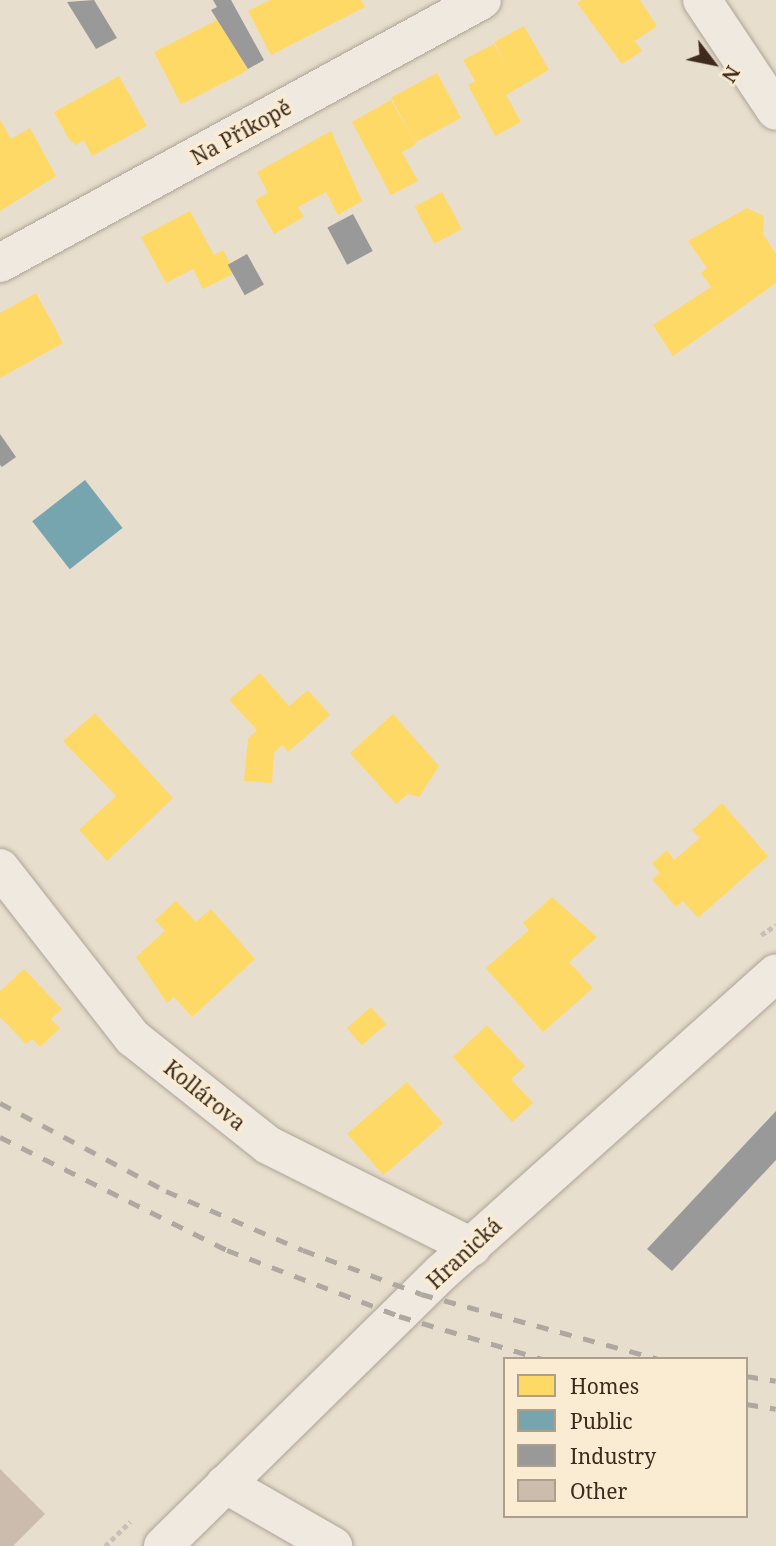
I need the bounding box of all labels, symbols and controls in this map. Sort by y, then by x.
north arrow [678,28,748,98]
text: N [716,61,746,87]
street label: Na Příkopě [186,94,296,170]
street label: Kollárova [159,1055,251,1135]
street label: Hranická [422,1212,506,1294]
legend [503,1357,748,1518]
text: Homes [570,1372,639,1400]
text: Public [570,1407,632,1435]
text: Industry [570,1442,656,1470]
text: Other [570,1477,627,1505]

